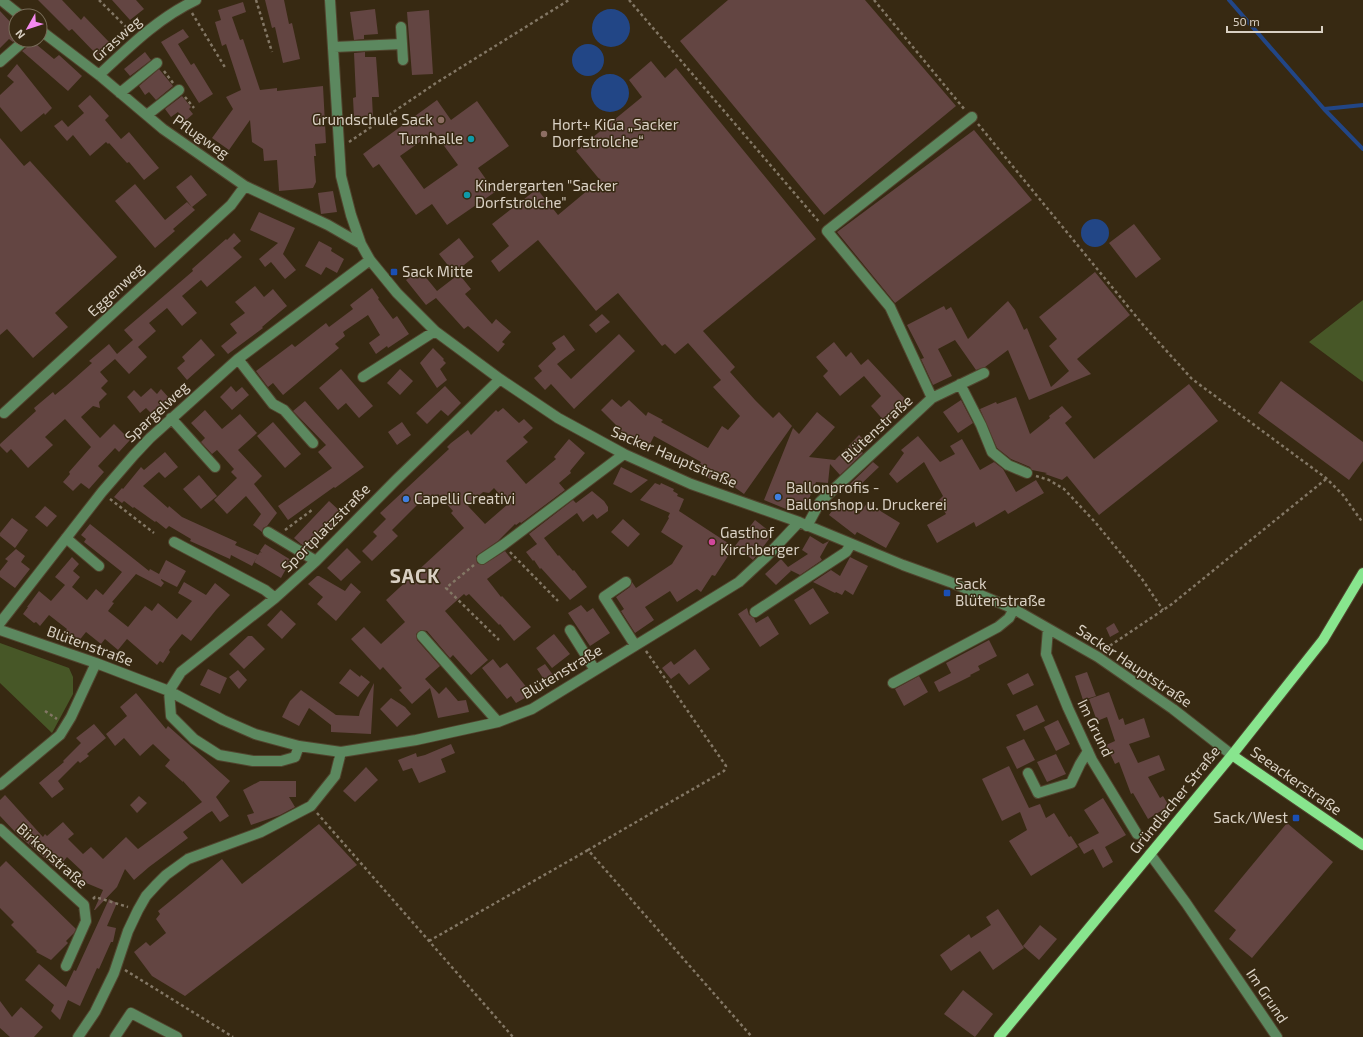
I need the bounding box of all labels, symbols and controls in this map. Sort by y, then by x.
north arrow [8,8,48,48]
scale bar [1227,8,1322,34]
street label: Grasweg [88,11,145,65]
text: 50 m [1233,14,1260,28]
text: N [12,27,27,42]
street label: Pflugweg [170,110,234,162]
place label: Grundschule Sack [312,110,433,128]
marker: Grundschule Sack [436,115,446,125]
place label: Hort+ KiGa „Sacker Dorfstrolche“ [552,115,679,150]
place label: Turnhalle [398,129,463,147]
marker: Hort+ KiGa „Sacker Dorfstrolche“ [539,129,549,139]
marker: Turnhalle [466,134,476,144]
place label: Kindergarten "Sacker Dorfstrolche" [475,176,618,211]
marker: Kindergarten "Sacker Dorfstrolche" [462,190,472,200]
street label: Eggenweg [83,258,148,320]
place label: Sack Mitte [402,262,473,280]
marker: Sack Mitte [389,267,399,277]
street label: Spargelweg [121,377,192,445]
street label: Blütenstraße [837,391,916,466]
street label: Sacker Hauptstraße [609,421,740,491]
place label: Ballonprofis - Ballonshop u. Druckerei [786,478,947,513]
street label: Sportplatzstraße [277,479,373,575]
place label: Capelli Creativi [414,489,515,507]
marker: Ballonprofis - Ballonshop u. Druckerei [773,492,783,502]
marker: Capelli Creativi [401,494,411,504]
place label: Gasthof Kirchberger [720,523,799,558]
marker: Gasthof Kirchberger [707,537,717,547]
district label: SACK [390,564,440,587]
place label: Sack Blütenstraße [955,574,1046,609]
marker: Sack Blütenstraße [942,588,952,598]
street label: Sacker Hauptstraße [1073,620,1196,711]
street label: Blütenstraße [45,621,136,669]
street label: Blütenstraße [518,640,605,702]
street label: Im Grund [1074,696,1118,759]
street label: Gründlacher Straße [1125,742,1223,857]
street label: Seeackerstraße [1247,742,1346,818]
place label: Sack/West [1213,808,1288,826]
marker: Sack/West [1291,813,1301,823]
street label: Birkenstraße [14,819,92,892]
street label: Im Grund [1243,965,1293,1026]

